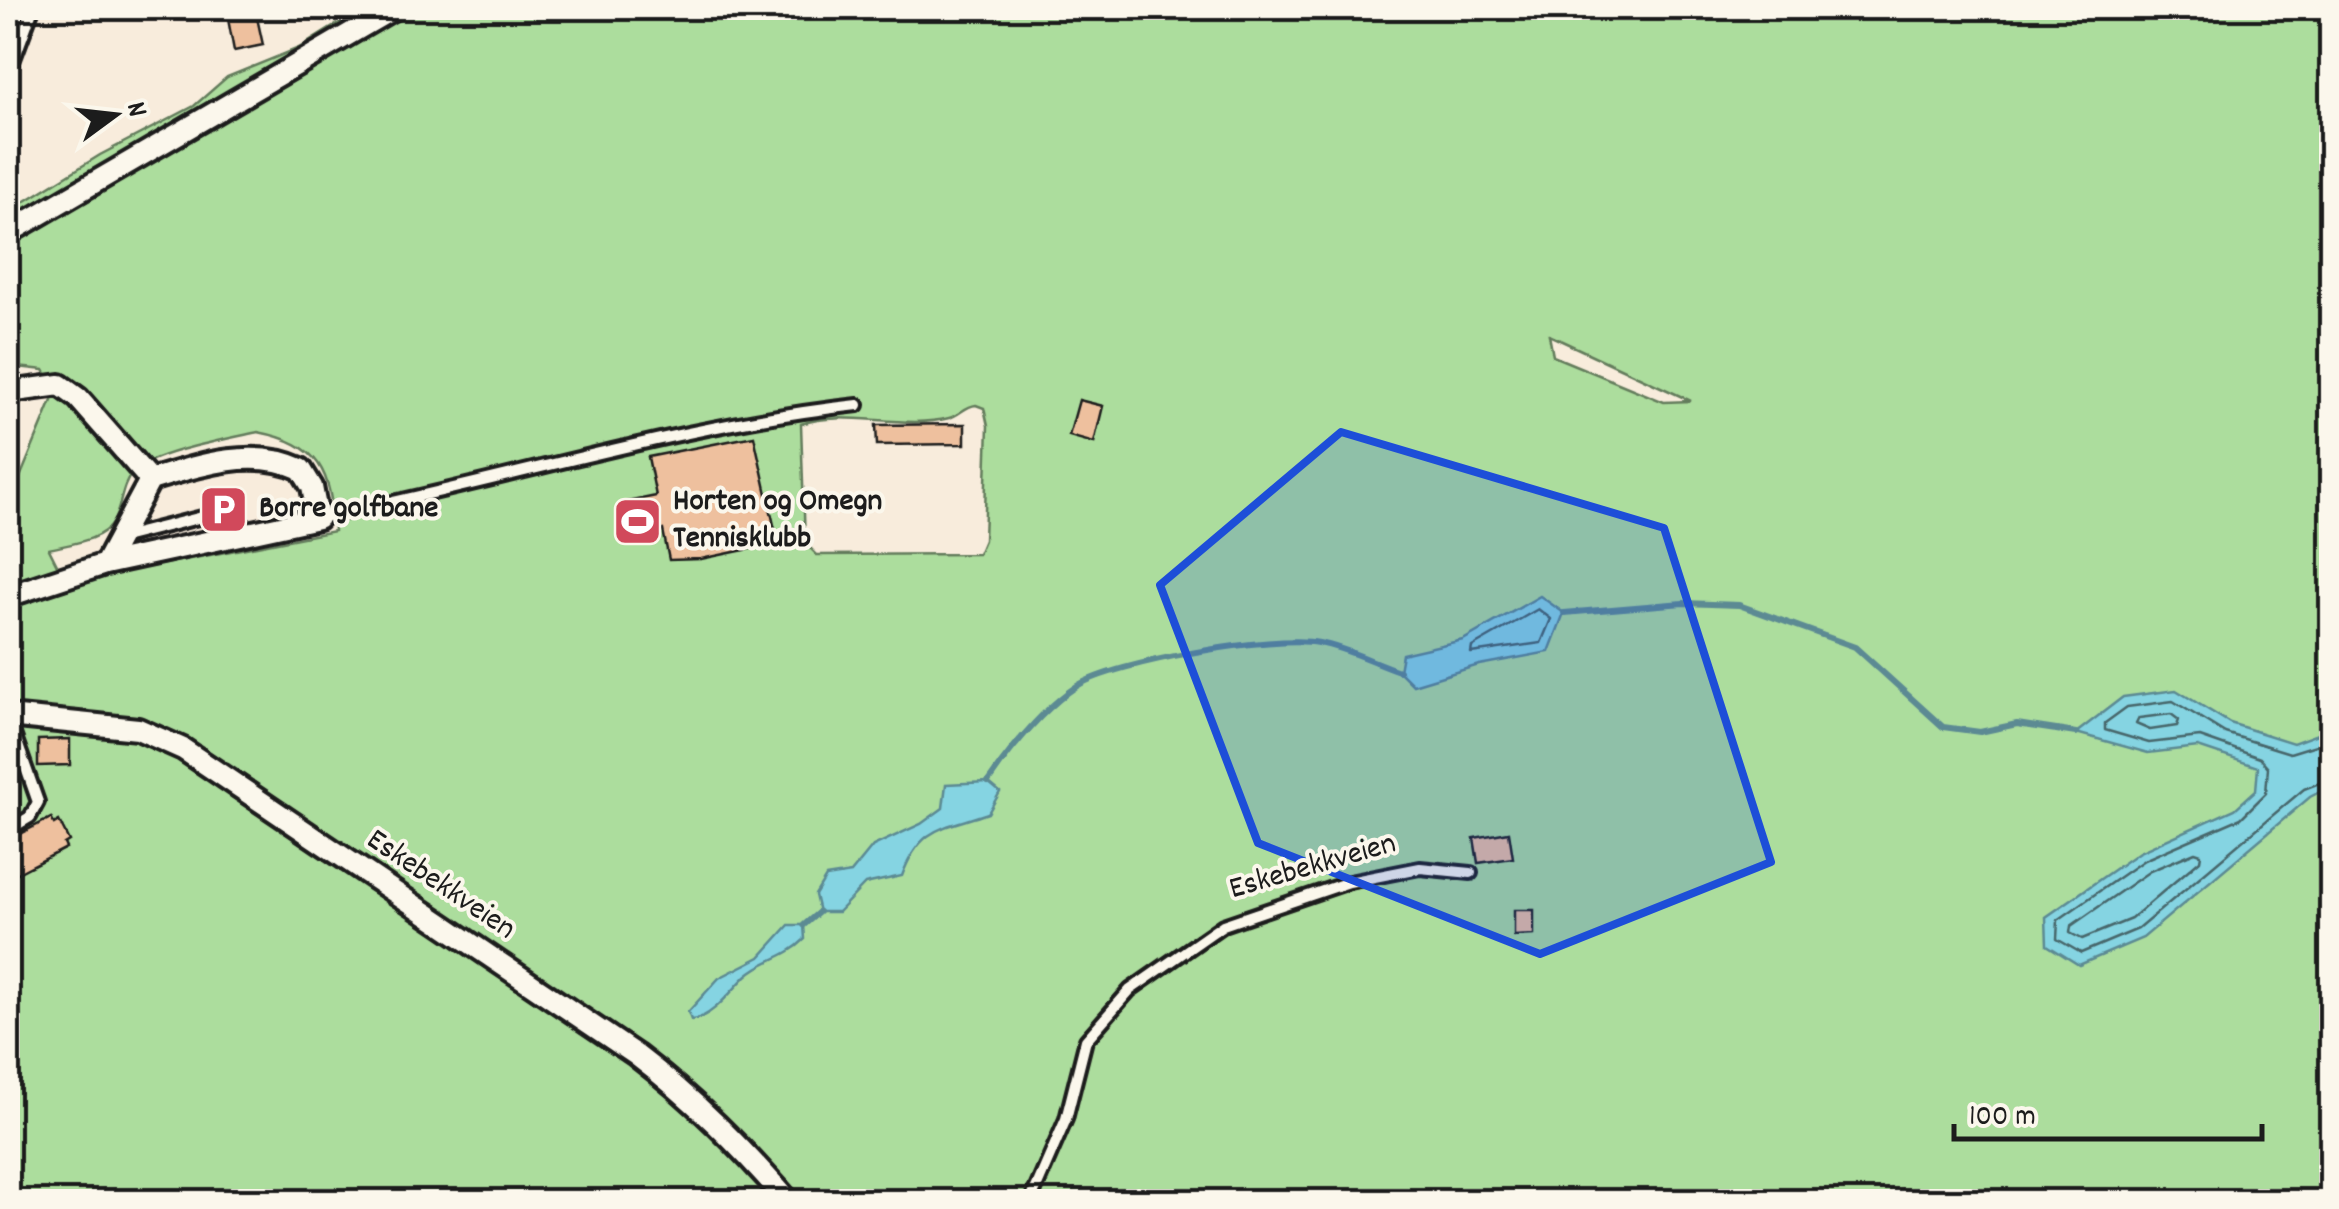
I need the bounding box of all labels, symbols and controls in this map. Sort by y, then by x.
north arrow [65,65,165,165]
text: N [113,98,155,122]
place label: Horten og Omegn Tennisklubb [673,480,882,563]
parking icon: Borre golfbane [198,484,250,536]
place label: Borre golfbane [259,487,438,533]
sports icon: Horten og Omegn Tennisklubb [612,495,664,547]
street label: Eskebekkveien [356,819,524,953]
street label: Eskebekkveien [1224,822,1402,914]
scale bar [1954,1079,2262,1141]
text: 100 m [1969,1097,2036,1140]

